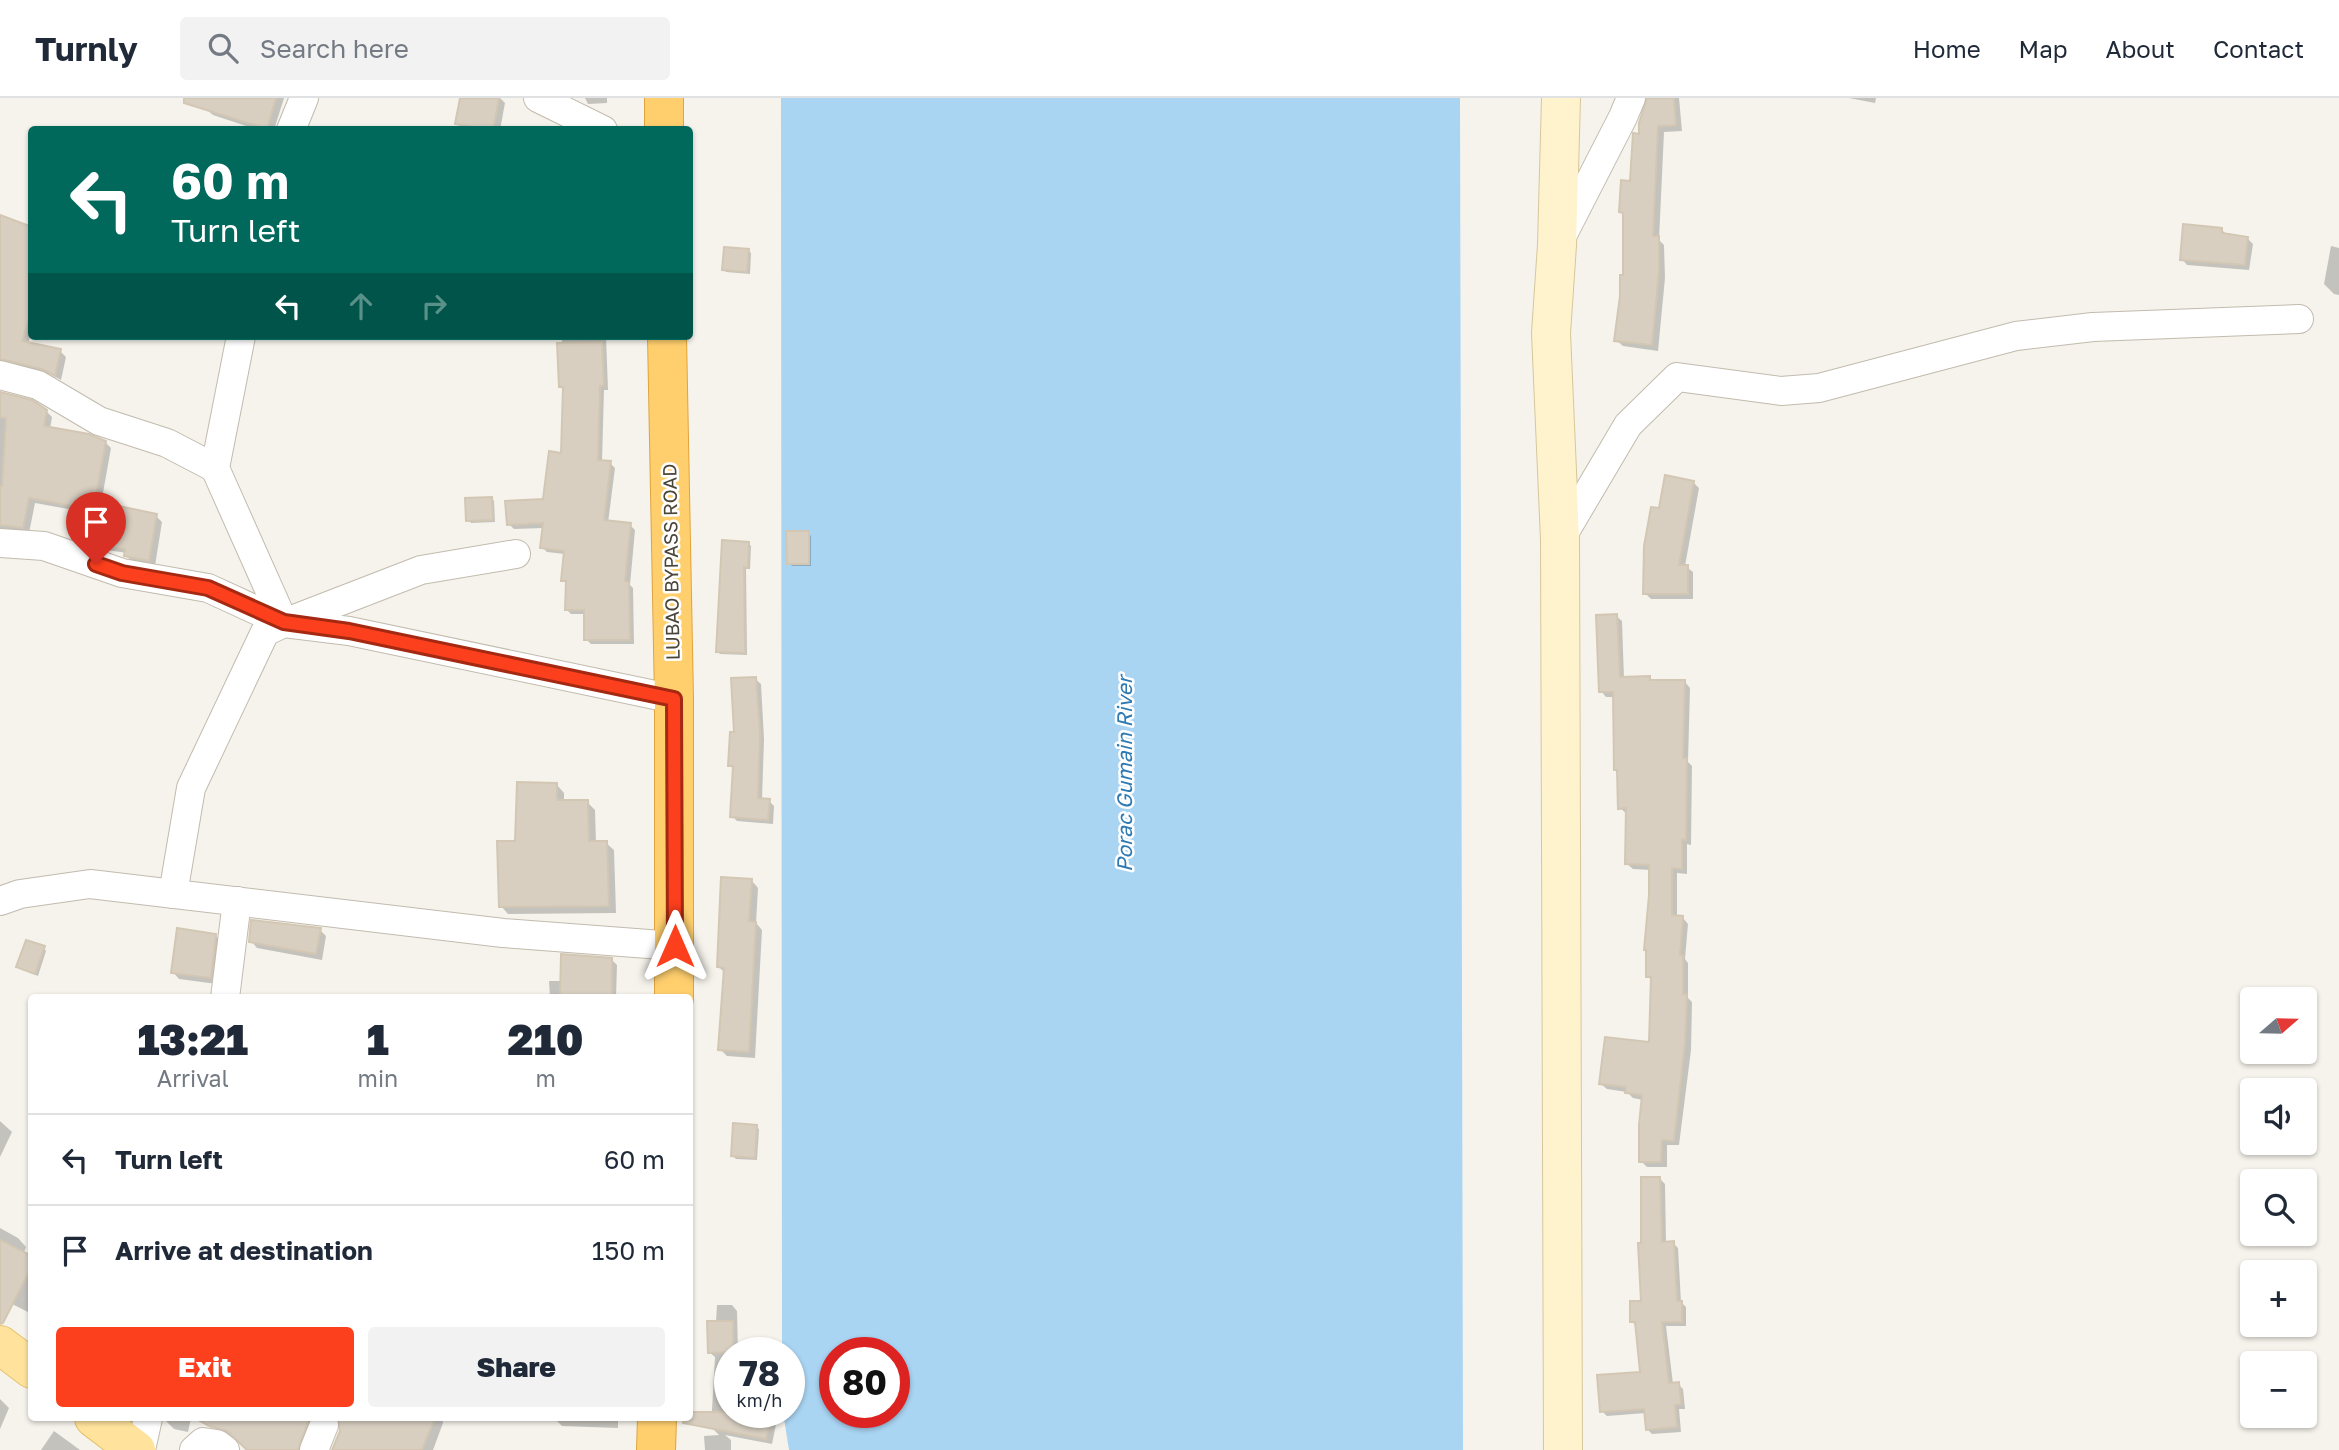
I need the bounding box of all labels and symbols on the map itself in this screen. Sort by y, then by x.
street label: LUBAO BYPASS ROAD [657,463,684,661]
pin [66,492,126,564]
water label: Porac Gumain River [1111,673,1137,872]
position arrow [638,909,712,983]
north arrow [2240,987,2317,1064]
speed limit sign: 80 [819,1337,910,1428]

